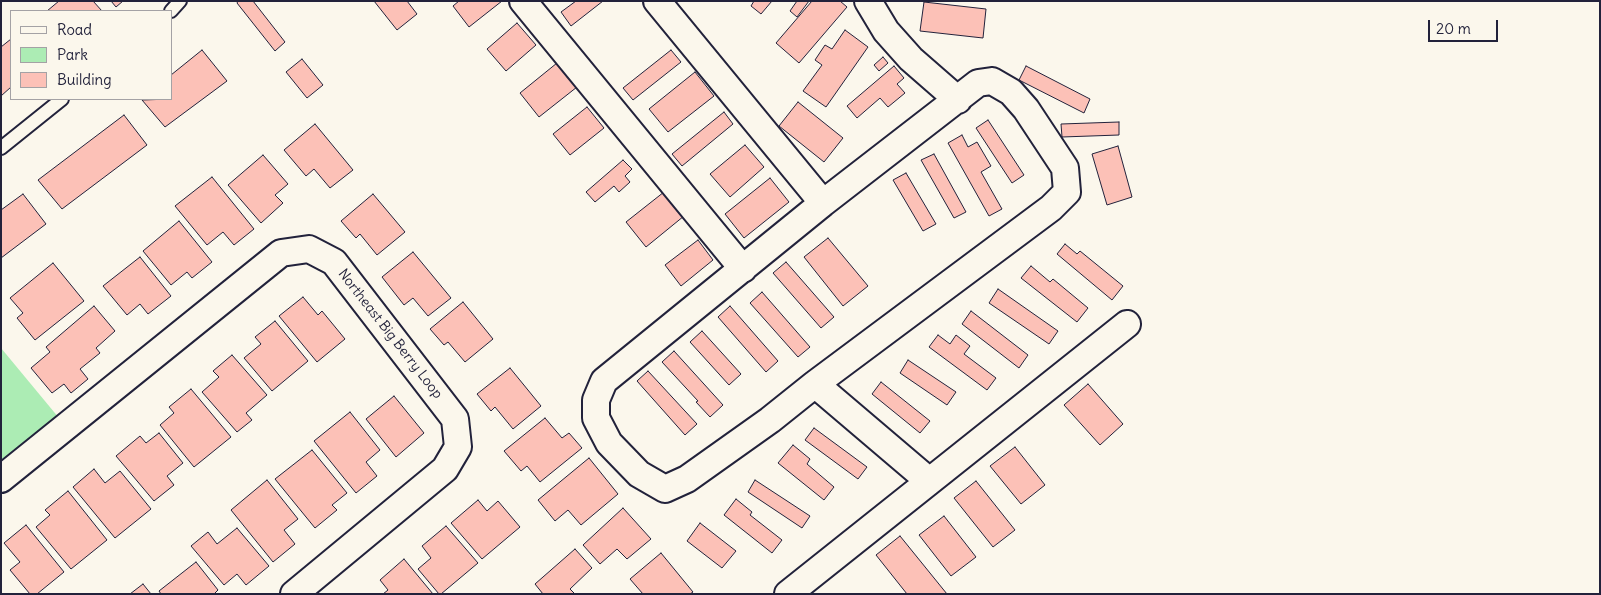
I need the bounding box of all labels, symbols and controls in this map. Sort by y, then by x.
legend [10,10,172,100]
scale bar [1431,10,1501,42]
text: 20 m [1436,19,1471,38]
text: Road [57,20,92,39]
text: Park [57,45,88,64]
text: Building [57,70,112,89]
street label: Northeast Big Berry Loop [334,266,446,402]

